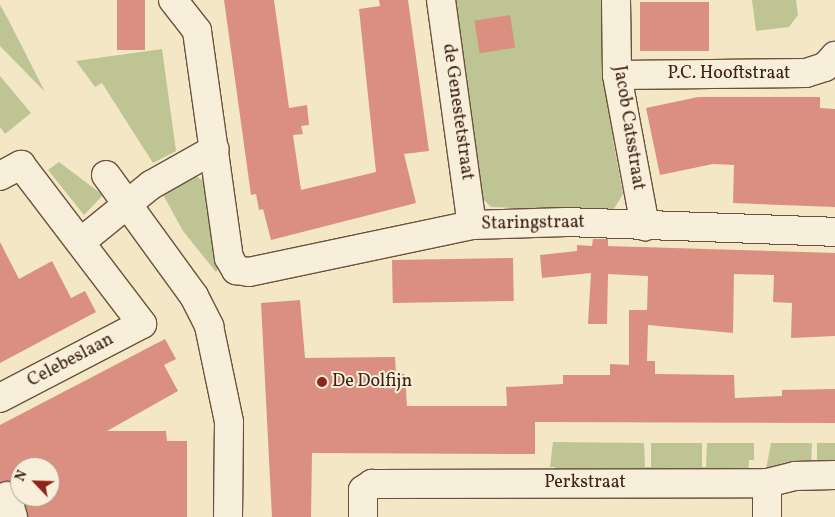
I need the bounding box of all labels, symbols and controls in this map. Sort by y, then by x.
street label: de Genestetstraat [437,42,477,182]
street label: P.C. Hooftstraat [668,63,790,85]
street label: Jacob Catsstraat [607,64,649,192]
street label: Staringstraat [481,212,585,236]
street label: Celebeslaan [24,329,118,393]
place label: De Dolfijn [332,371,412,393]
marker: De Dolfijn [316,376,328,388]
north arrow [10,457,60,507]
text: N [11,468,32,485]
street label: Perkstraat [544,472,626,494]

